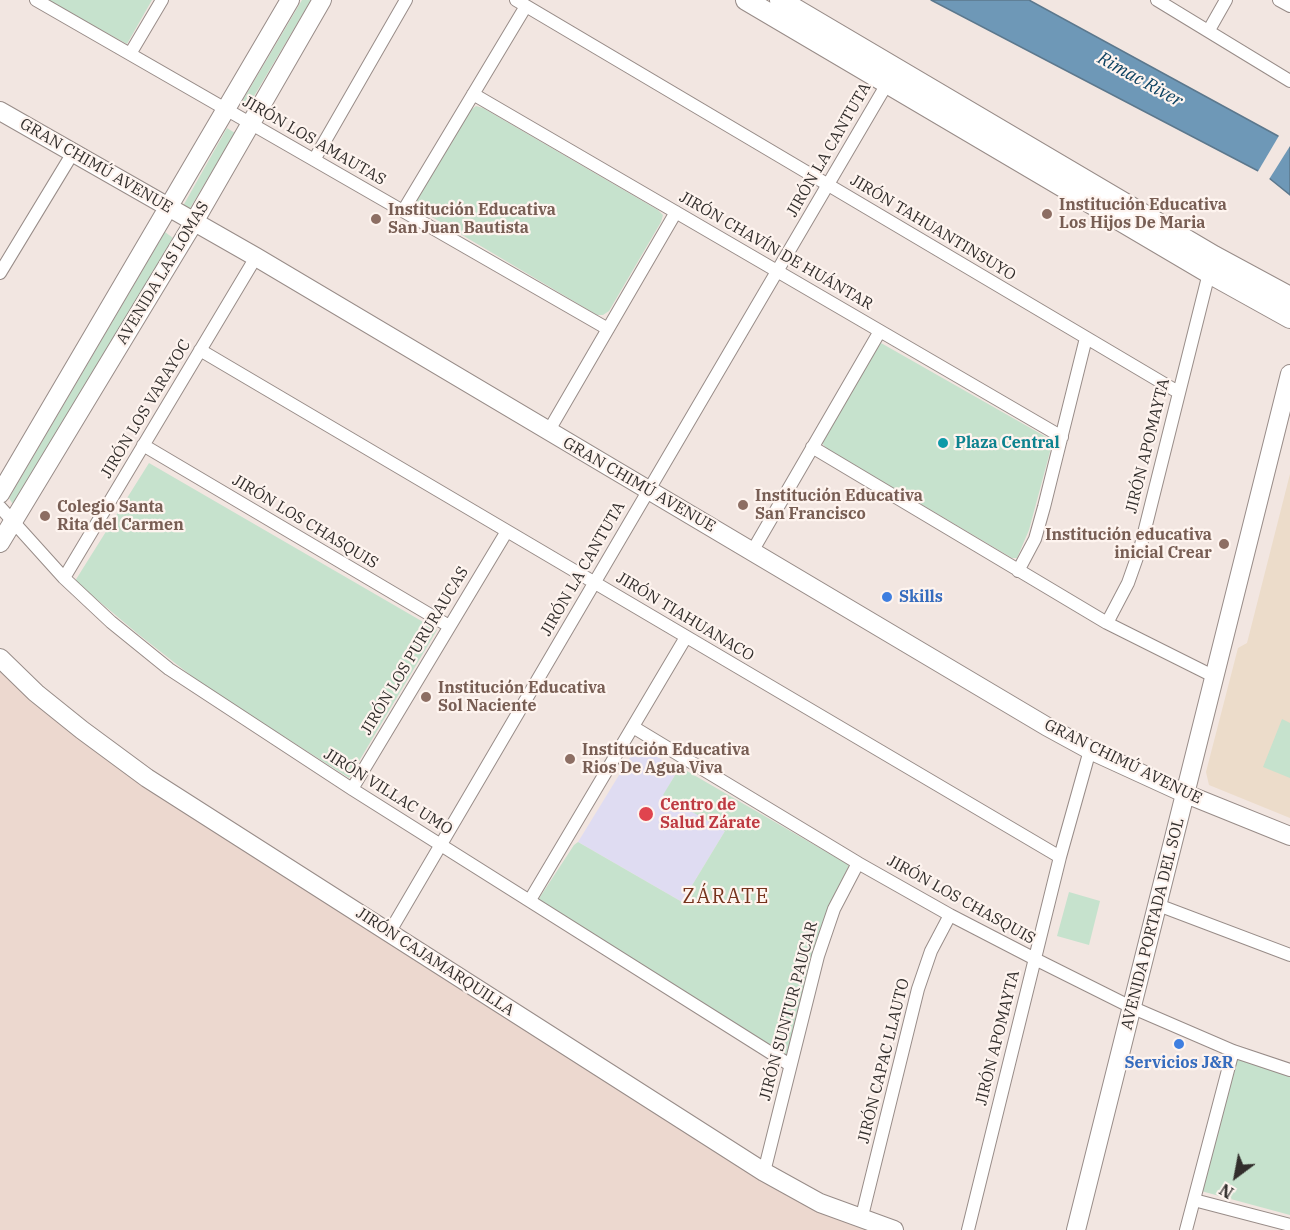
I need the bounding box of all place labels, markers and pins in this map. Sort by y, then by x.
place label: Institución Educativa Los Hijos De Maria [1059,195,1227,233]
place label: Institución Educativa San Juan Bautista [388,200,556,238]
marker: Institución Educativa Los Hijos De Maria [1040,207,1054,221]
marker: Institución Educativa San Juan Bautista [369,212,383,226]
place label: Plaza Central [955,433,1060,453]
marker: Plaza Central [936,436,950,450]
place label: Institución Educativa San Francisco [755,486,923,524]
place label: Colegio Santa Rita del Carmen [57,497,184,535]
marker: Institución Educativa San Francisco [736,498,750,512]
marker: Colegio Santa Rita del Carmen [38,509,52,523]
place label: Institución educativa inicial Crear [1045,525,1212,563]
marker: Institución educativa inicial Crear [1217,537,1231,551]
place label: Skills [899,587,943,607]
marker: Skills [880,590,894,604]
place label: Institución Educativa Sol Naciente [438,678,606,716]
marker: Institución Educativa Sol Naciente [419,690,433,704]
place label: Institución Educativa Rios De Agua Viva [582,740,750,778]
marker: Institución Educativa Rios De Agua Viva [563,752,577,766]
place label: Centro de Salud Zárate [660,795,760,833]
marker: Centro de Salud Zárate [637,805,655,823]
marker: Servicios J&R [1172,1037,1186,1051]
place label: Servicios J&R [1125,1053,1233,1073]

